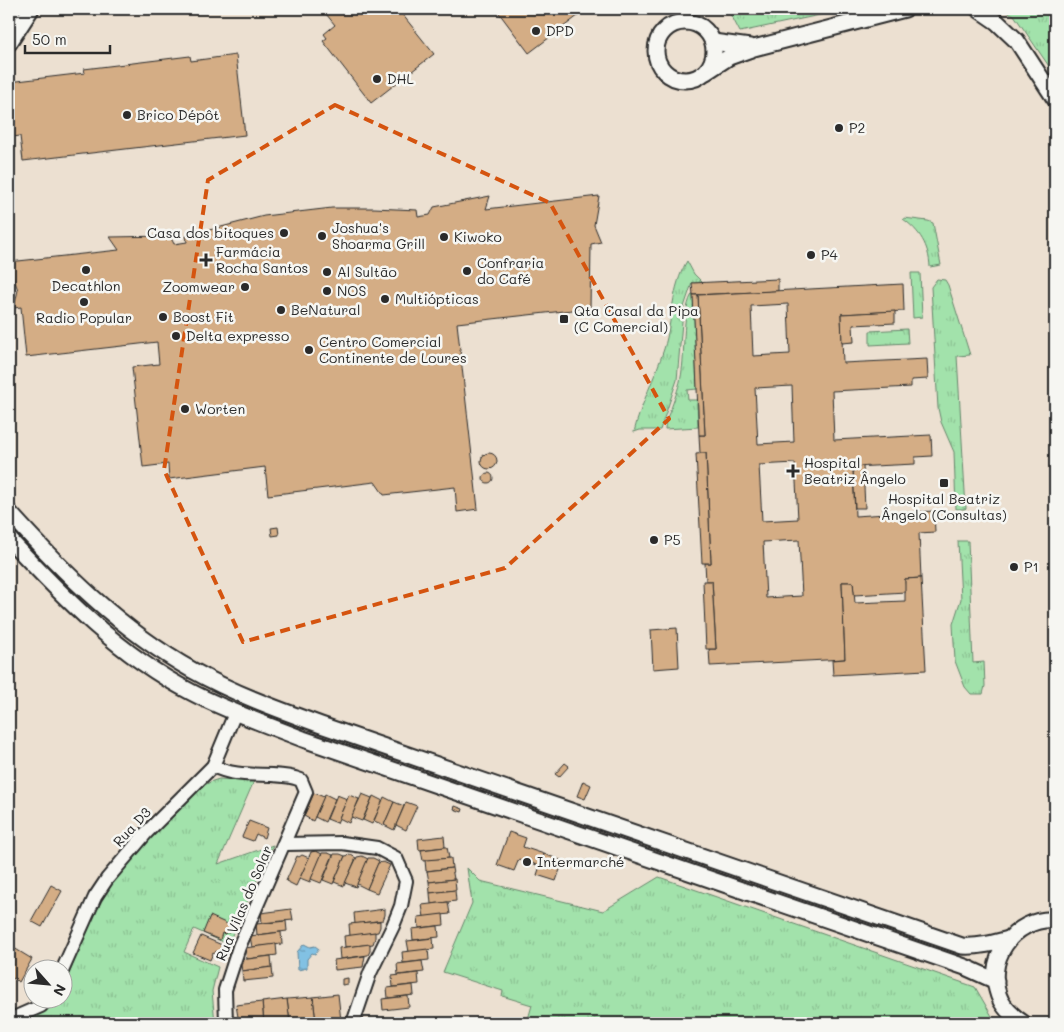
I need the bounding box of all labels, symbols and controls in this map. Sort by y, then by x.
place label: DPD [546,21,574,40]
scale bar [25,22,110,54]
marker: DPD [530,25,542,37]
text: 50 m [32,29,67,49]
place label: DHL [387,69,415,88]
marker: DHL [371,73,383,85]
place label: Brico Dépôt [137,105,219,124]
marker: Brico Dépôt [121,109,133,121]
place label: P2 [849,118,865,137]
marker: P2 [833,122,845,134]
place label: Joshua's Shoarma Grill [332,218,425,253]
place label: Casa dos bitoques [147,223,274,242]
marker: Casa dos bitoques [278,227,290,239]
place label: Kiwoko [454,227,502,246]
marker: Joshua's Shoarma Grill [316,230,328,242]
marker: Kiwoko [438,231,450,243]
place label: Farmácia Rocha Santos [216,242,308,277]
place label: P4 [821,245,839,264]
marker: P4 [805,249,817,261]
place label: Confraria do Café [477,253,544,288]
marker: Farmácia Rocha Santos [200,254,212,266]
place label: Al Sultão [337,262,397,281]
marker: Decathlon [80,264,92,276]
marker: Confraria do Café [461,265,473,277]
marker: Al Sultão [321,266,333,278]
place label: Decathlon [52,276,120,295]
place label: Zoomwear [163,277,235,296]
marker: Zoomwear [239,281,251,293]
place label: NOS [337,281,366,300]
marker: NOS [321,285,333,297]
place label: Multiópticas [395,289,479,308]
marker: Multiópticas [379,293,391,305]
marker: Radio Popular [78,296,90,308]
place label: BeNatural [291,300,361,319]
place label: Qta Casal da Pipa (C Comercial) [574,301,699,336]
marker: BeNatural [275,304,287,316]
place label: Boost Fit [173,307,234,326]
place label: Radio Popular [36,308,132,327]
marker: Boost Fit [157,311,169,323]
marker: Qta Casal da Pipa (C Comercial) [558,313,570,325]
place label: Delta expresso [186,326,289,345]
marker: Delta expresso [170,330,182,342]
place label: Centro Comercial Continente de Loures [319,332,467,367]
marker: Centro Comercial Continente de Loures [303,344,315,356]
place label: Worten [195,399,245,418]
marker: Worten [179,403,191,415]
place label: Hospital Beatriz Ângelo [804,453,906,488]
marker: Hospital Beatriz Ângelo [786,464,800,478]
marker: Hospital Beatriz Ângelo (Consultas) [938,477,950,489]
place label: Hospital Beatriz Ângelo (Consultas) [881,489,1007,524]
place label: P5 [664,530,681,549]
marker: P5 [648,534,660,546]
place label: P1 [1024,557,1039,576]
marker: P1 [1008,561,1020,573]
street label: Rua D3 [108,803,155,851]
street label: Rua Vilas do Solar [211,842,276,963]
place label: Intermarché [537,852,624,871]
marker: Intermarché [521,856,533,868]
north arrow [22,960,72,1010]
text: N [49,981,71,999]

